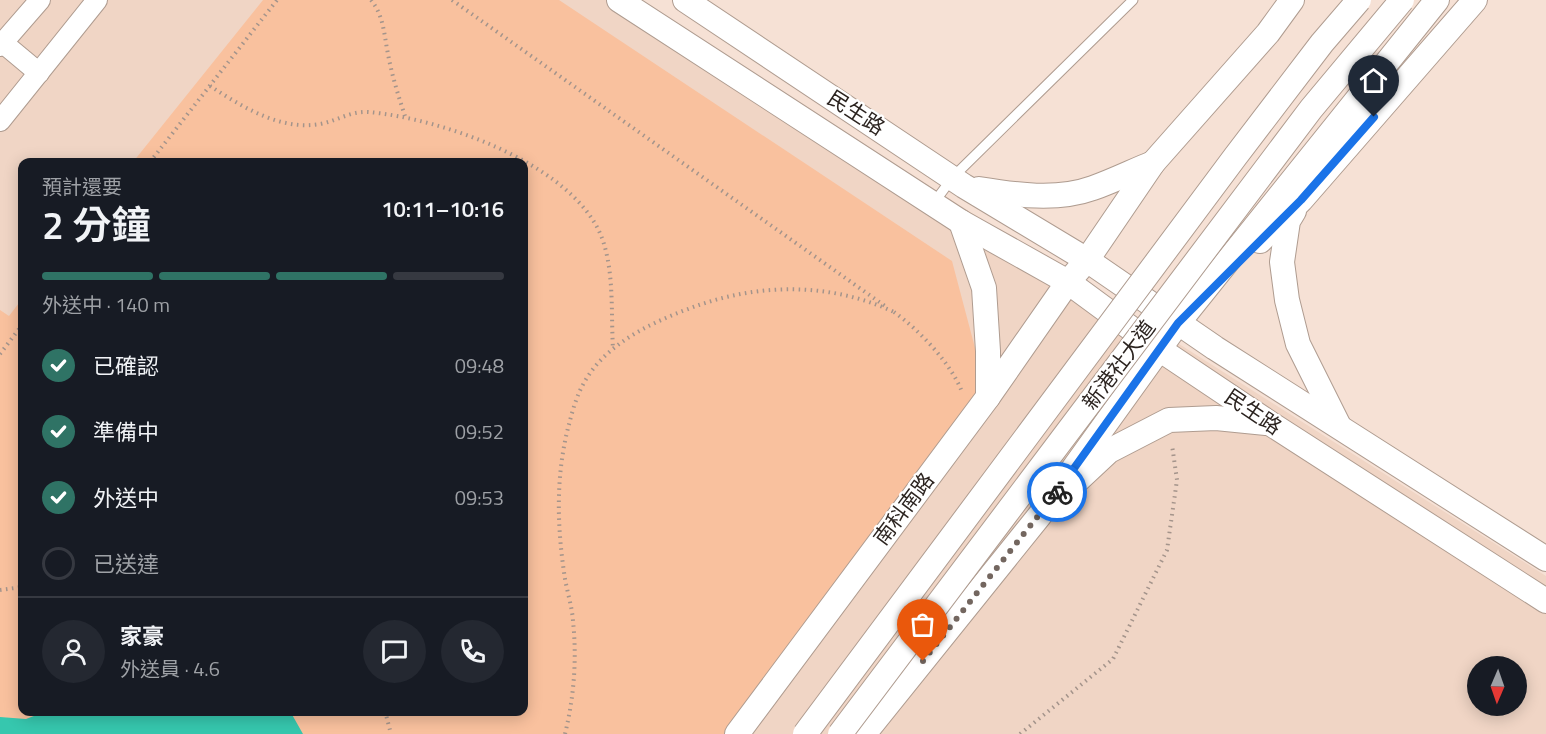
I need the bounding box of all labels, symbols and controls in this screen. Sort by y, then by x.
pin [1348,55,1399,117]
icon: home [1357,64,1390,97]
street label: 民生路 [821,82,892,143]
text: 預計還要 [42,171,122,202]
text: 10:11–10:16 [381,192,504,226]
text: 2 分鐘 [42,195,150,254]
text: 外送中 · 140 m [42,289,170,320]
street label: 新港社大道 [1074,313,1163,416]
icon: check [42,349,75,382]
text: 已確認 [93,349,159,383]
text: 09:48 [455,350,504,381]
street label: 民生路 [1218,380,1289,442]
icon: check [42,415,75,448]
text: 準備中 [93,415,159,449]
text: 09:52 [455,416,504,447]
courier [1027,462,1087,522]
street label: 南科南路 [865,465,941,552]
icon: bike [1041,476,1074,509]
icon: check [42,481,75,514]
text: 外送中 [93,481,159,515]
text: 09:53 [455,482,504,513]
text: 已送達 [93,547,159,581]
pin [897,599,948,661]
icon: bag [906,608,939,641]
text: 家豪 [120,619,164,653]
button: person [42,620,105,683]
button: chat [363,620,426,683]
button: phone [441,620,504,683]
text: 外送員 · 4.6 [120,653,220,684]
north arrow [1467,656,1527,716]
map controls [1467,656,1527,716]

